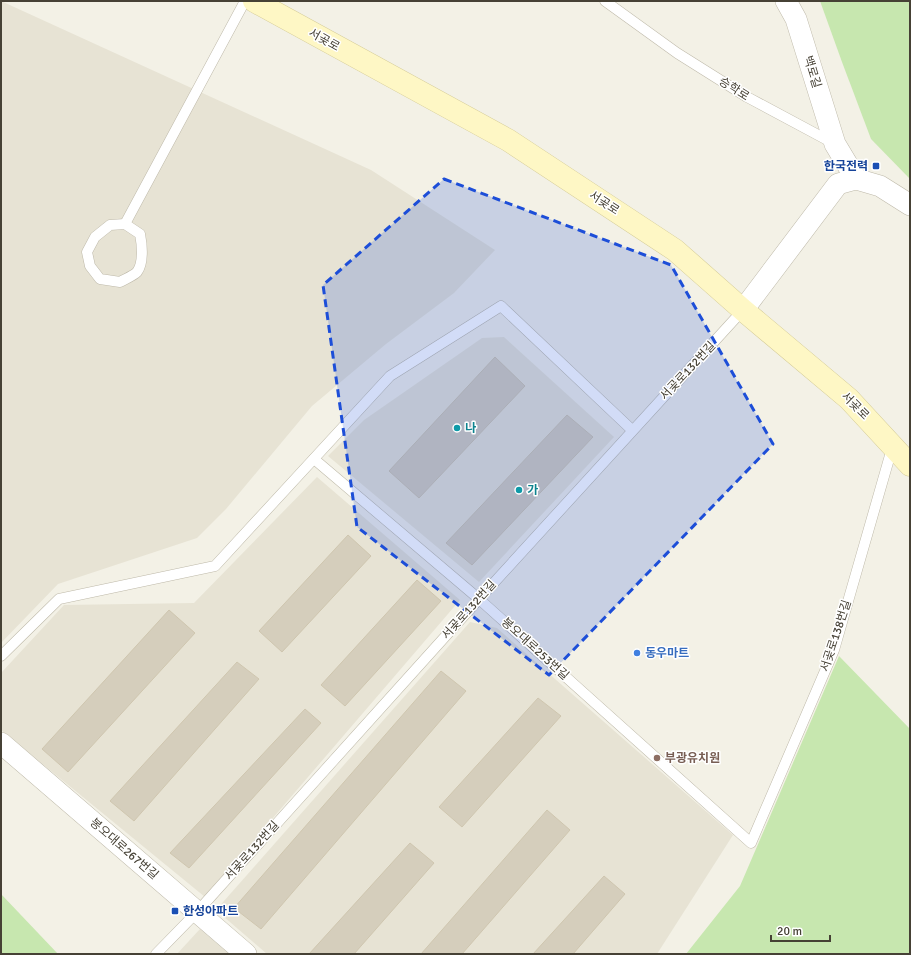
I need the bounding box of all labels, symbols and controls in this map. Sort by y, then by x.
street label: 서곶로 [306,25,342,55]
street label: 백로길 [800,54,824,90]
street label: 승학로 [716,74,752,104]
place label: 한국전력 [824,159,868,174]
marker: 한국전력 [871,161,881,171]
street label: 서곶로 [586,188,622,218]
street label: 서곶로132번길 [657,339,719,403]
street label: 서곶로 [838,389,872,423]
place label: 나 [465,421,476,436]
marker: 나 [452,423,462,433]
place label: 가 [527,483,538,498]
marker: 가 [514,485,524,495]
street label: 서곶로132번길 [438,577,500,643]
street label: 서곶로138번길 [817,598,855,674]
street label: 봉오대로253번길 [498,615,572,683]
place label: 동우마트 [645,646,689,661]
marker: 동우마트 [632,648,642,658]
place label: 부광유치원 [665,751,720,766]
marker: 부광유치원 [652,753,662,763]
street label: 봉오대로267번길 [87,815,161,883]
street label: 서곶로132번길 [221,818,283,884]
place label: 한성아파트 [183,904,238,919]
marker: 한성아파트 [170,906,180,916]
scale bar [771,917,830,943]
text: 20 m [777,924,802,939]

